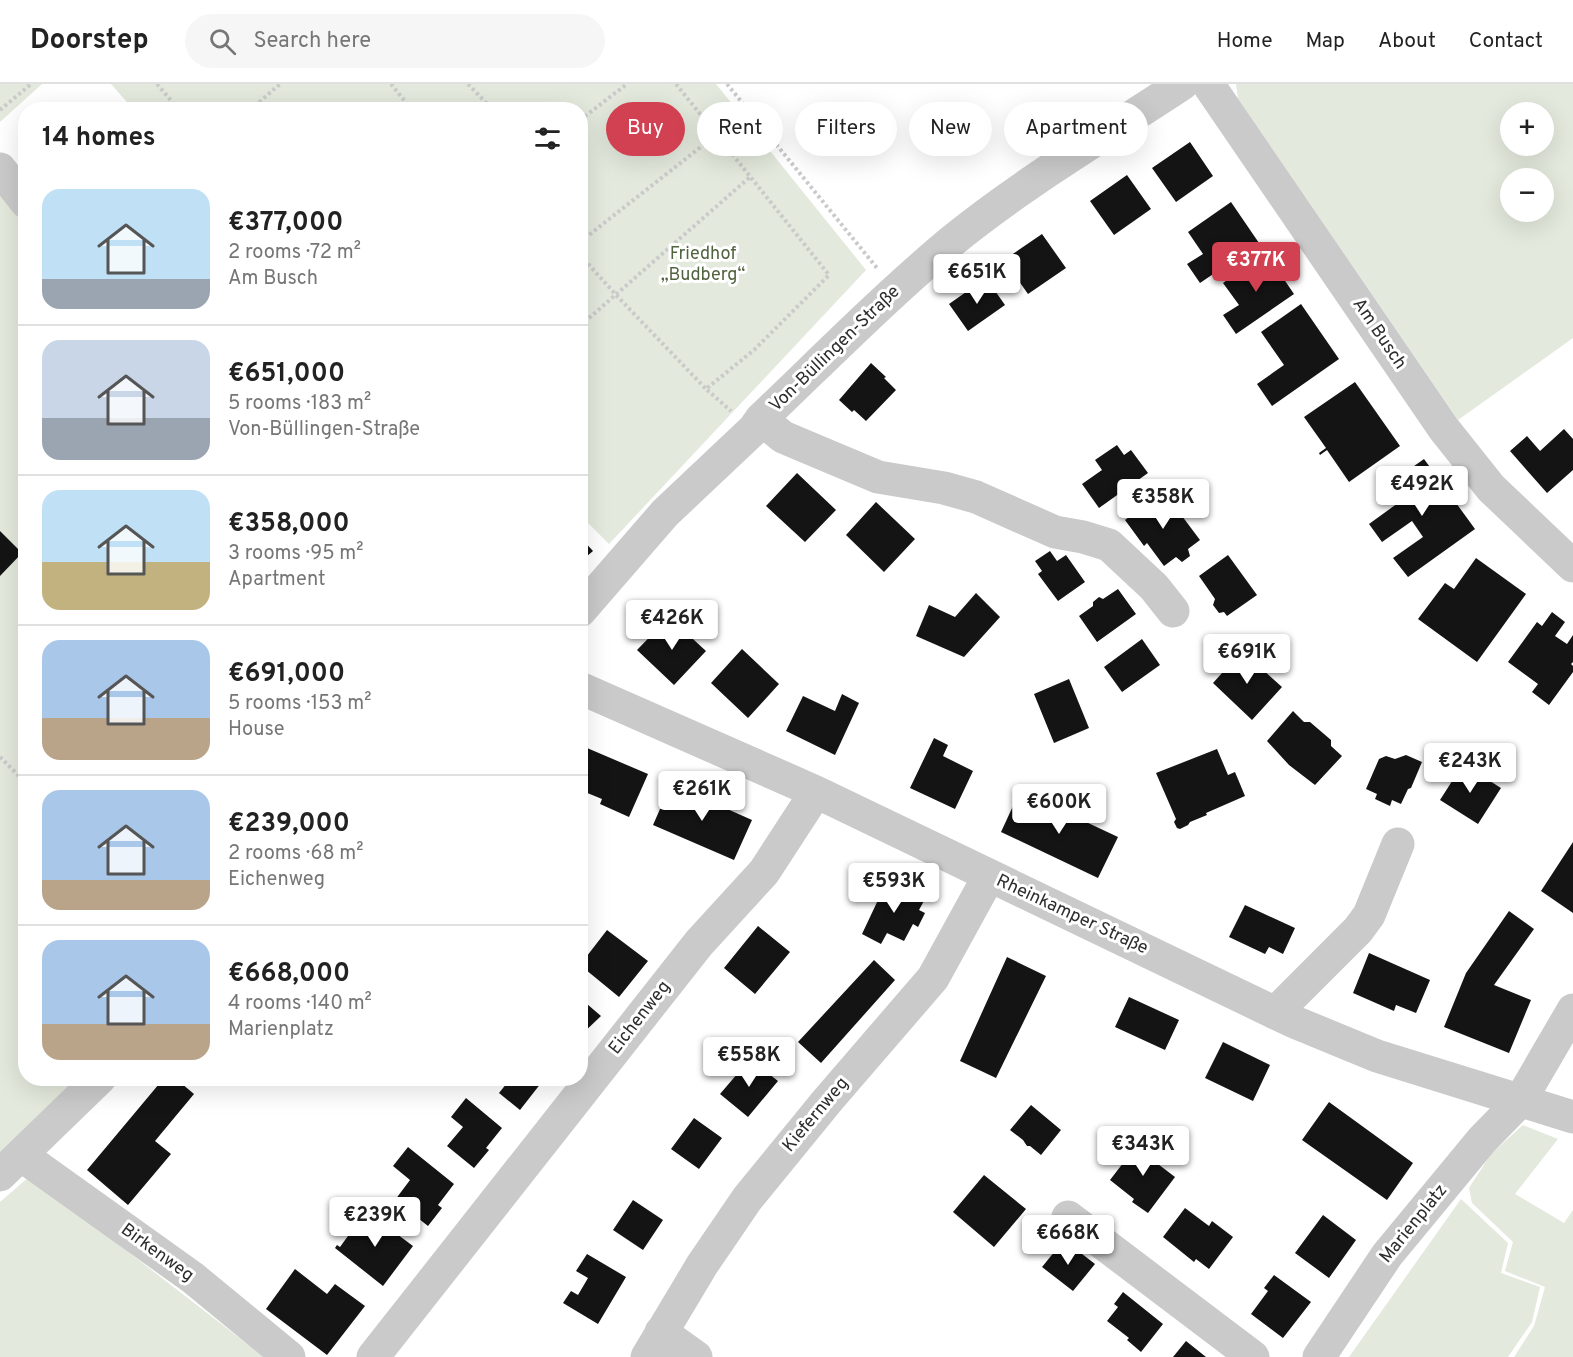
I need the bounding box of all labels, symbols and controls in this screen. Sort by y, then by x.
search box [185,14,605,68]
text: Doorstep [30,23,149,59]
icon: search [206,25,239,58]
text: Search here [254,28,371,55]
text: Home [1217,28,1273,55]
text: Map [1306,28,1345,55]
text: About [1378,28,1436,55]
text: Contact [1469,28,1543,55]
chip: Buy [606,102,685,156]
chip: Rent [697,102,783,156]
chip: Filters [795,102,897,156]
chip: New [909,102,992,156]
chip: Apartment [1004,102,1148,156]
map controls [1500,102,1554,222]
button: + [1500,102,1554,156]
text: 14 homes [42,122,156,155]
icon: filters [531,122,564,155]
button: − [1500,168,1554,222]
text: €377,000 [228,207,343,240]
icon: home [90,213,162,285]
text: 2 rooms · 72 m² [228,240,361,266]
pin: €377K [1214,242,1298,293]
park label: Friedhof „Budberg“ [661,243,745,287]
text: €377K [1226,248,1286,274]
pin: €651K [935,254,1019,305]
text: €651K [947,260,1007,286]
text: Am Busch [228,266,318,292]
street label: Von-Büllingen-Straße [765,281,905,417]
street label: Am Busch [1347,294,1411,374]
text: €651,000 [228,358,345,391]
icon: home [90,364,162,436]
text: 5 rooms · 183 m² [228,391,371,417]
text: Von-Büllingen-Straße [228,417,420,443]
pin: €492K [1380,466,1464,517]
text: €492K [1390,472,1454,498]
pin: €358K [1121,479,1205,530]
text: €358K [1131,485,1195,511]
text: €358,000 [228,508,350,541]
icon: home [90,514,162,586]
text: 3 rooms · 95 m² [228,541,364,567]
text: Apartment [228,567,326,593]
pin: €426K [630,600,714,651]
text: €426K [640,606,704,632]
pin: €691K [1205,634,1289,685]
text: €691K [1217,640,1277,666]
text: €691,000 [228,658,345,691]
icon: home [90,664,162,736]
text: 5 rooms · 153 m² [228,691,371,717]
text: House [228,717,284,743]
pin: €243K [1428,743,1512,794]
text: €243K [1438,749,1502,775]
pin: €261K [660,771,744,822]
text: €261K [672,777,732,803]
pin: €600K [1017,784,1101,835]
text: €600K [1026,790,1092,816]
text: €239,000 [228,808,350,841]
icon: home [90,814,162,886]
text: 2 rooms · 68 m² [228,841,364,867]
pin: €593K [852,863,936,914]
text: Eichenweg [228,867,325,893]
text: €593K [862,869,926,895]
street label: Rheinkamper Straße [992,870,1152,960]
text: €668,000 [228,958,350,991]
icon: home [90,964,162,1036]
street label: Eichenweg [604,976,676,1060]
text: 4 rooms · 140 m² [228,991,372,1017]
text: Marienplatz [228,1017,334,1043]
pin: €558K [707,1037,791,1088]
text: €558K [717,1043,781,1069]
street label: Kiefernweg [778,1073,854,1157]
pin: €343K [1101,1126,1185,1177]
text: €343K [1111,1132,1175,1158]
street label: Marienplatz [1375,1180,1453,1268]
pin: €239K [333,1197,417,1248]
text: €239K [343,1203,407,1229]
pin: €668K [1026,1215,1110,1266]
street label: Birkenweg [116,1219,198,1287]
text: €668K [1036,1221,1100,1247]

